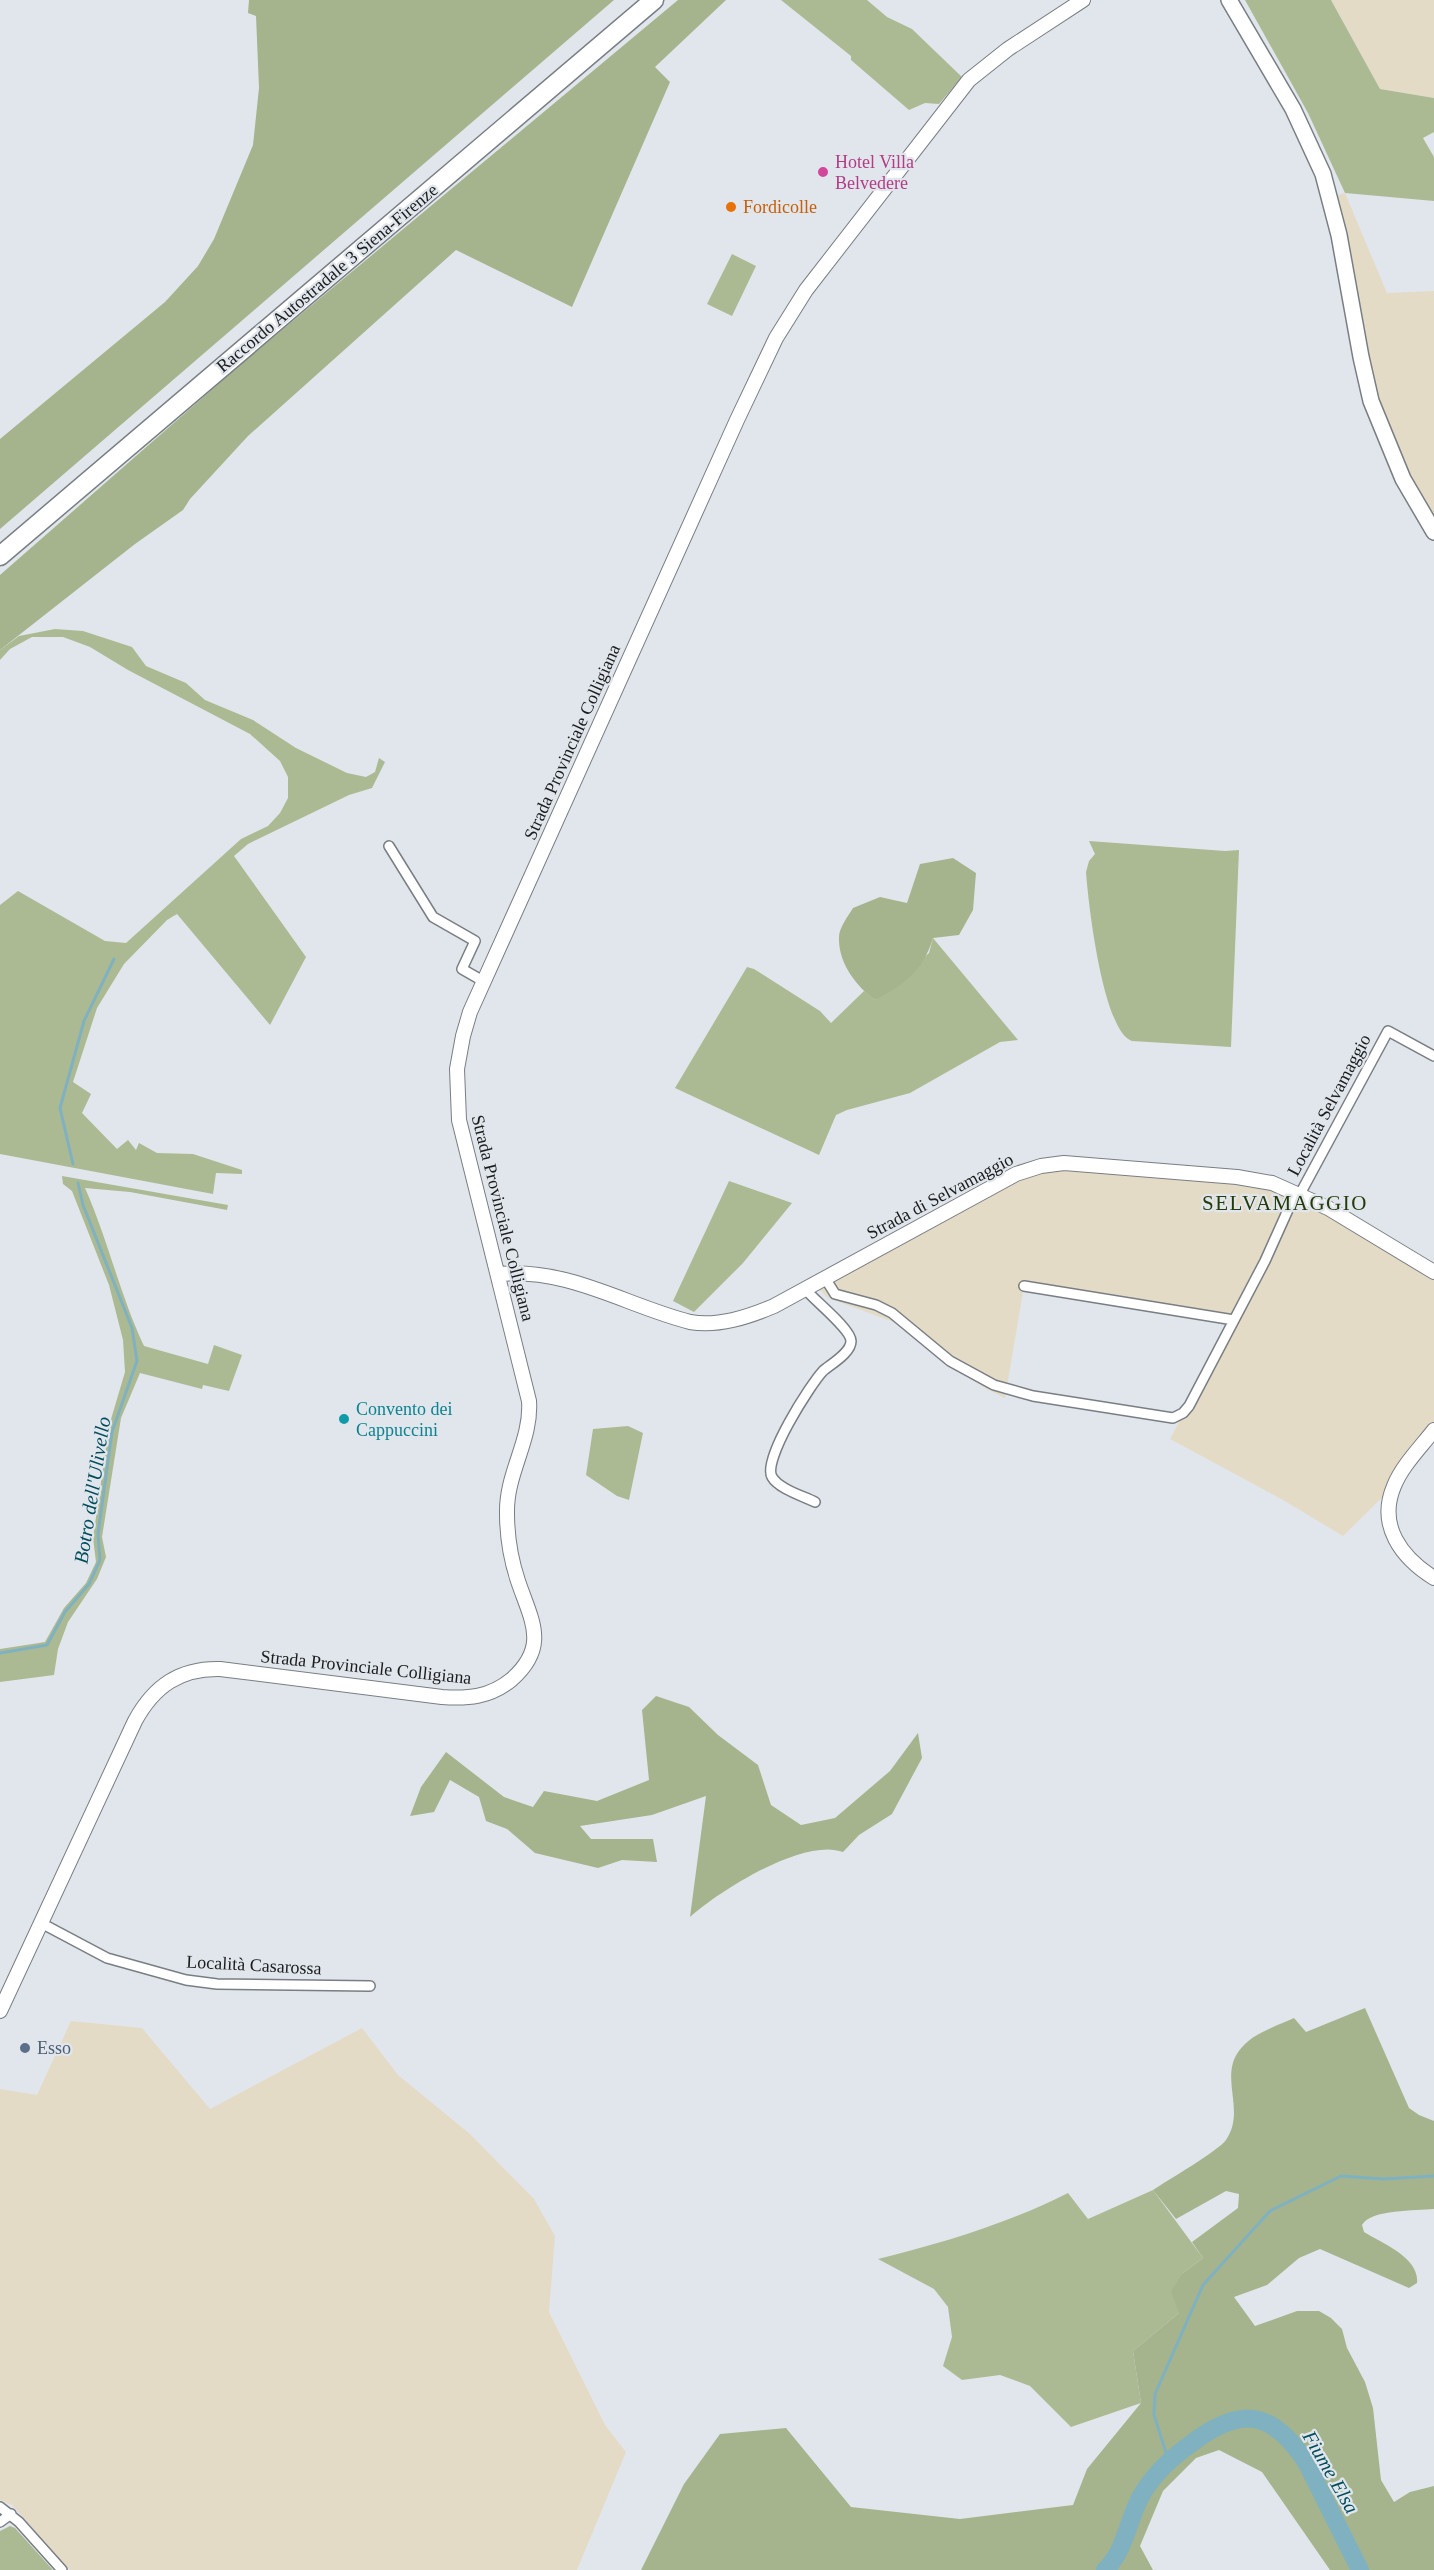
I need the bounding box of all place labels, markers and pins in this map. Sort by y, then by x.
place label: Hotel Villa Belvedere [835,152,914,193]
marker: Hotel Villa Belvedere [816,165,830,179]
place label: Fordicolle [743,197,817,217]
marker: Fordicolle [724,200,738,214]
place label: Convento dei Cappuccini [356,1399,453,1440]
marker: Convento dei Cappuccini [337,1412,351,1426]
place label: Esso [37,2038,71,2058]
marker: Esso [18,2041,32,2055]

